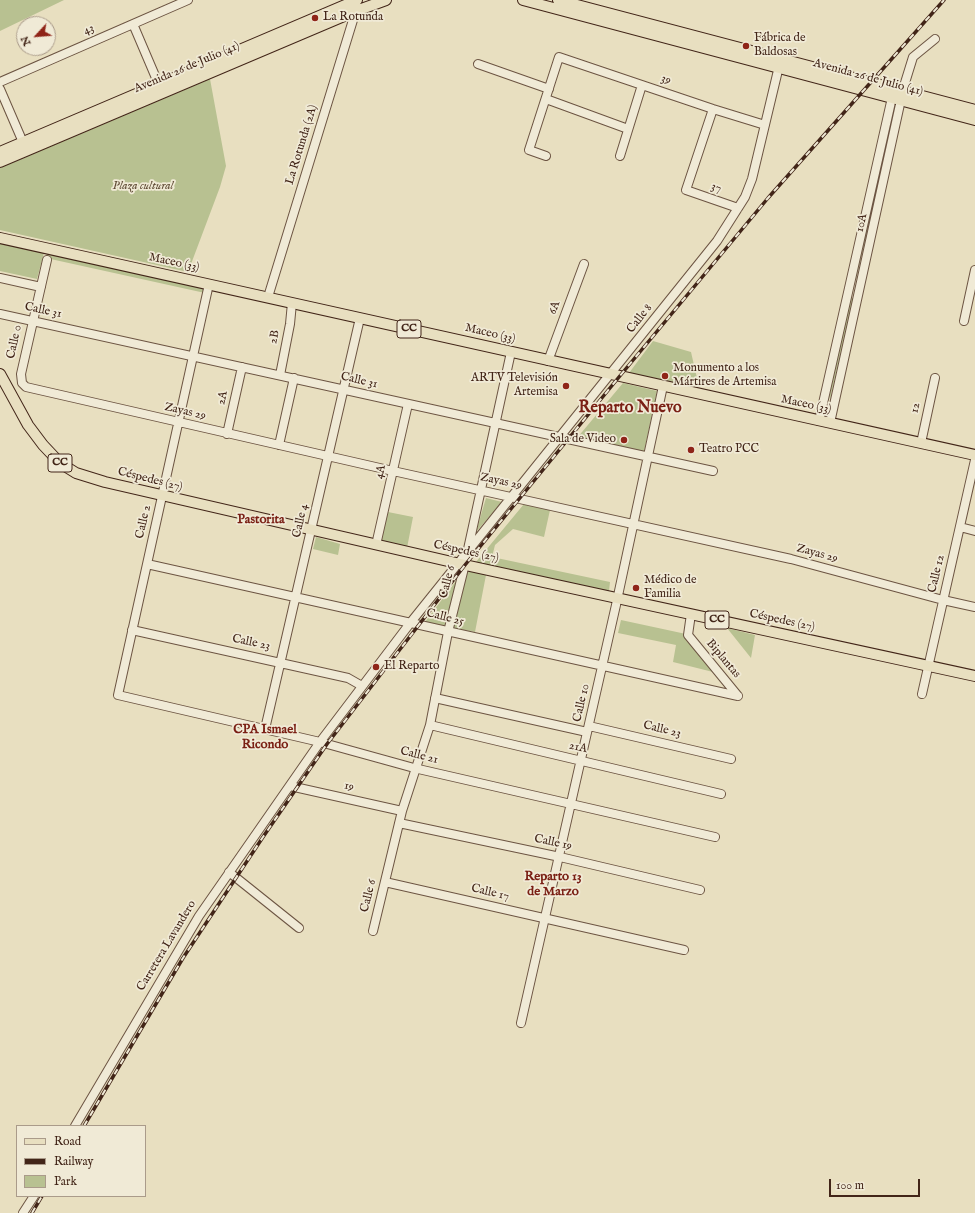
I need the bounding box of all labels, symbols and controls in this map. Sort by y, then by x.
place label: La Rotunda [323,11,383,25]
marker: La Rotunda [310,13,320,23]
north arrow [16,16,56,56]
street label: 43 [81,21,97,39]
place label: Fábrica de Baldosas [754,32,805,60]
text: N [18,33,34,48]
street label: Avenida 26 de Julio (41) [132,39,242,97]
marker: Fábrica de Baldosas [741,41,751,51]
street label: Avenida 26 de Julio (41) [812,56,924,100]
street label: 39 [659,72,673,88]
street label: La Rotunda (2A) [283,103,321,187]
park label: Plaza cultural [113,180,173,194]
street label: 37 [709,180,723,196]
street label: 10A [853,212,871,234]
street label: Maceo (33) [147,251,201,275]
street label: 6A [546,299,564,317]
street label: Calle 31 [23,300,63,322]
street label: Calle 8 [624,302,656,336]
road number: CC [397,320,421,338]
street label: Maceo (33) [463,321,517,347]
street label: Calle 0 [4,324,26,360]
street label: 2B [267,329,283,345]
place label: Monumento a los Mártires de Artemisa [673,362,777,390]
street label: Calle 31 [339,370,379,392]
marker: Monumento a los Mártires de Artemisa [660,371,670,381]
place label: ARTV Televisión Artemisa [471,372,558,400]
marker: ARTV Televisión Artemisa [561,381,571,391]
street label: 2A [215,390,231,406]
street label: Maceo (33) [779,393,833,417]
district label: Reparto Nuevo [578,399,682,419]
street label: Zayas 29 [163,400,207,424]
street label: 12 [908,402,924,414]
place label: Sala de Video [550,433,616,447]
marker: Sala de Video [619,435,629,445]
place label: Teatro PCC [699,443,759,457]
marker: Teatro PCC [686,445,696,455]
road number: CC [48,454,72,472]
street label: 4A [372,464,390,480]
street label: Céspedes (27) [116,465,184,495]
street label: Zayas 29 [479,471,523,493]
street label: Calle 4 [290,503,312,539]
street label: Calle 2 [133,504,155,540]
district label: Pastorita [237,512,285,528]
street label: Céspedes (27) [432,538,500,566]
street label: Zayas 29 [795,542,839,566]
street label: Calle 12 [926,554,948,594]
street label: Calle 6 [437,564,459,600]
place label: Médico de Familia [644,574,696,602]
marker: Médico de Familia [631,583,641,593]
street label: Calle 25 [425,606,465,630]
street label: Céspedes (27) [748,607,816,635]
road number: CC [705,611,729,629]
street label: Calle 23 [231,632,271,654]
street label: Biplantas [703,637,743,681]
place label: El Reparto [384,660,439,674]
marker: El Reparto [371,662,381,672]
street label: Calle 10 [571,683,593,723]
street label: Calle 23 [642,719,682,741]
district label: CPA Ismael Ricondo [233,722,297,753]
street label: 21A [568,739,588,757]
street label: Calle 21 [399,744,439,768]
street label: 19 [343,779,355,795]
street label: Calle 19 [533,832,573,854]
district label: Reparto 13 de Marzo [524,869,582,900]
street label: Calle 6 [358,878,380,914]
street label: Calle 17 [470,882,510,904]
street label: Carretera Lavandero [134,898,200,994]
legend [16,1125,146,1197]
text: Road [54,1134,81,1149]
text: Railway [54,1154,93,1169]
scale bar [831,1171,922,1197]
text: Park [54,1174,77,1189]
text: 100 m [836,1178,864,1193]

